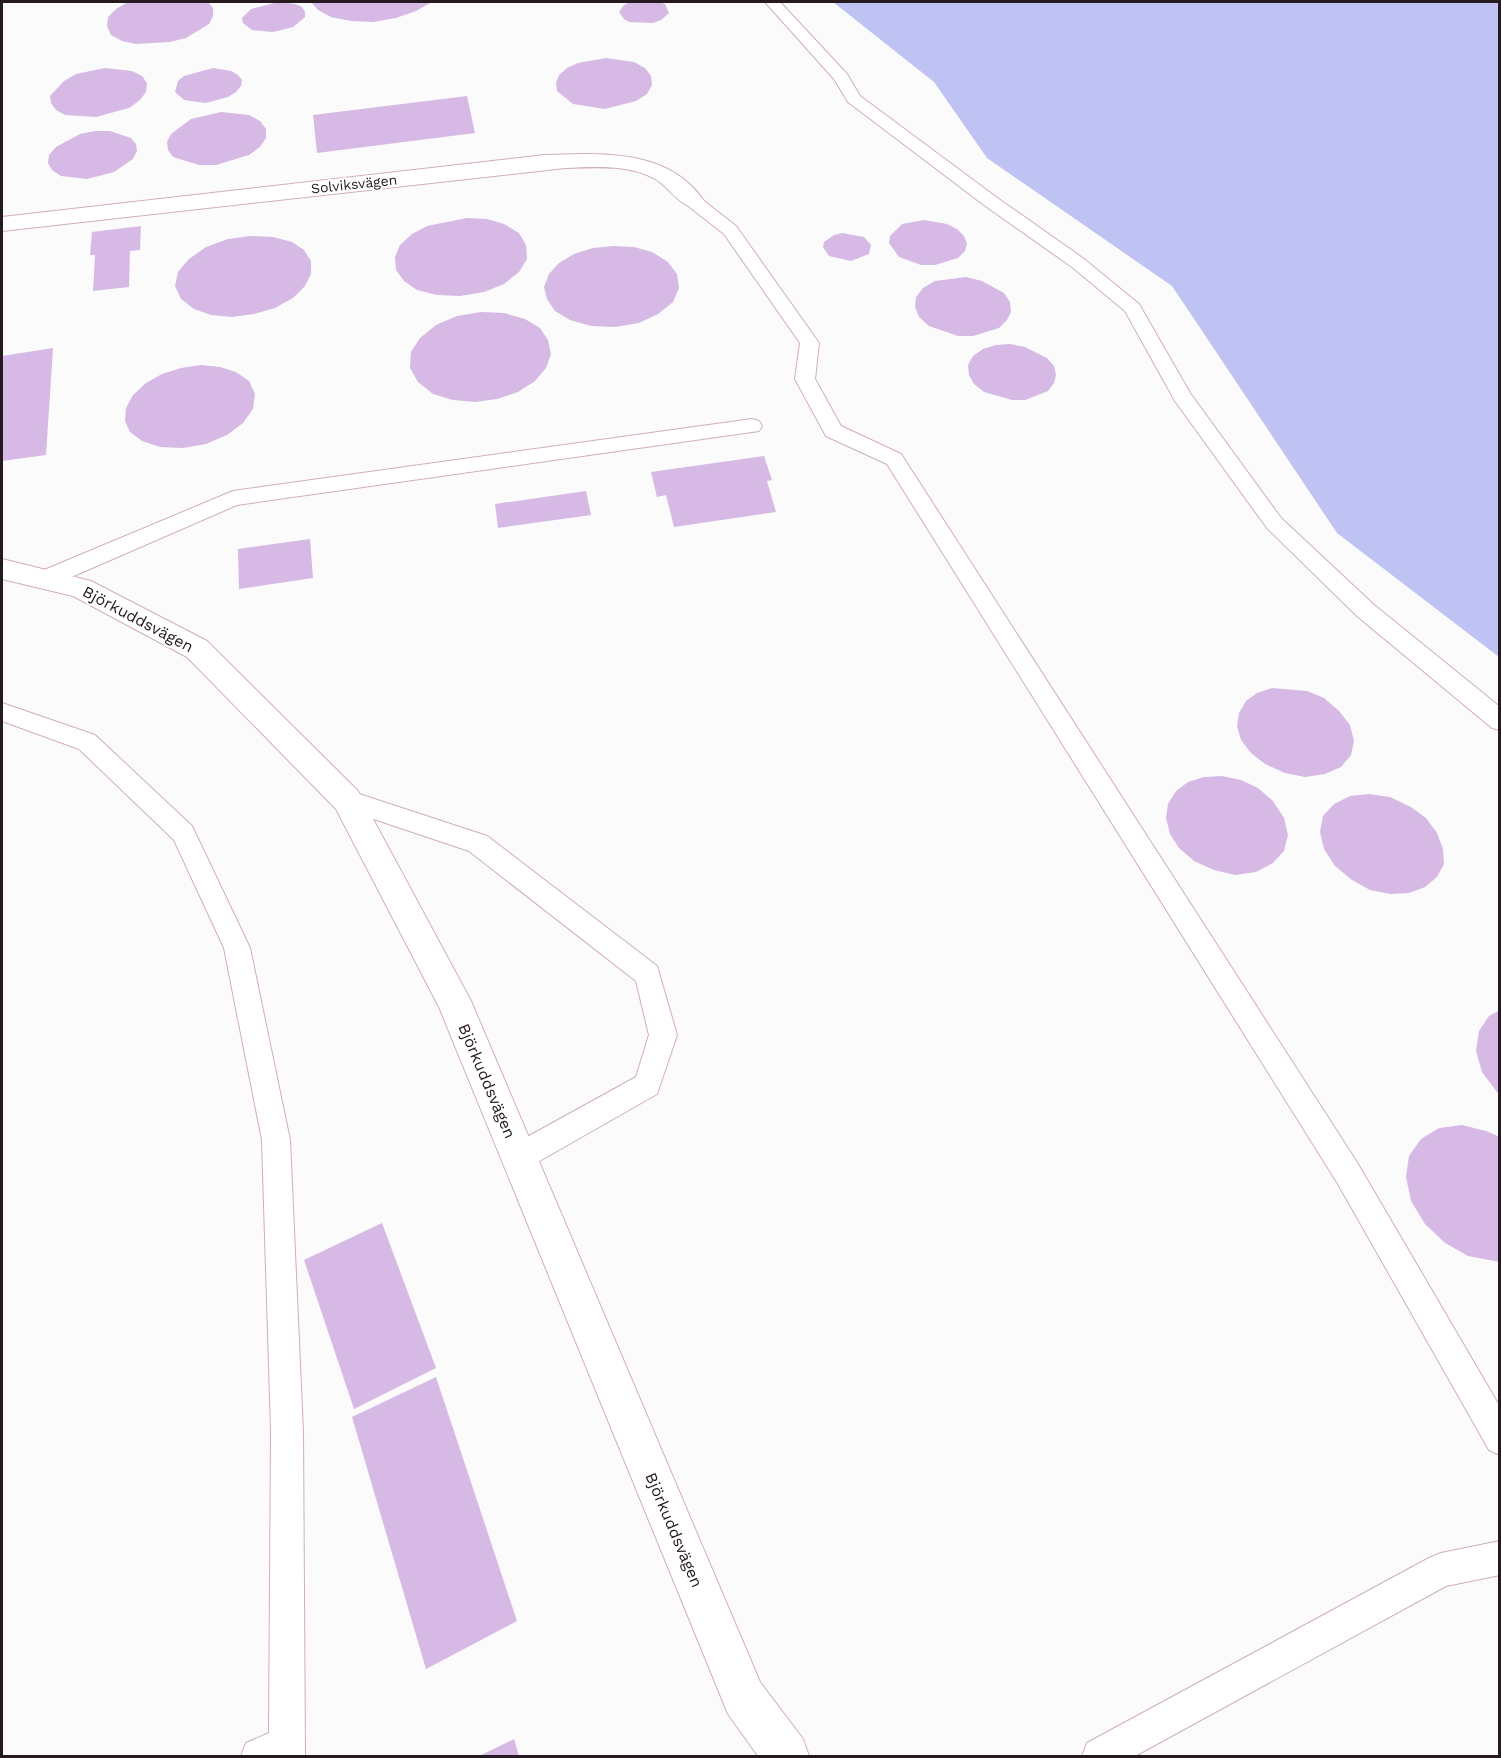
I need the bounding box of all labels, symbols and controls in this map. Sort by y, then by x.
street label: Solviksvägen [310,172,398,196]
street label: Björkuddsvägen [79,582,197,656]
street label: Björkuddsvägen [454,1021,520,1141]
street label: Björkuddsvägen [641,1470,707,1590]

